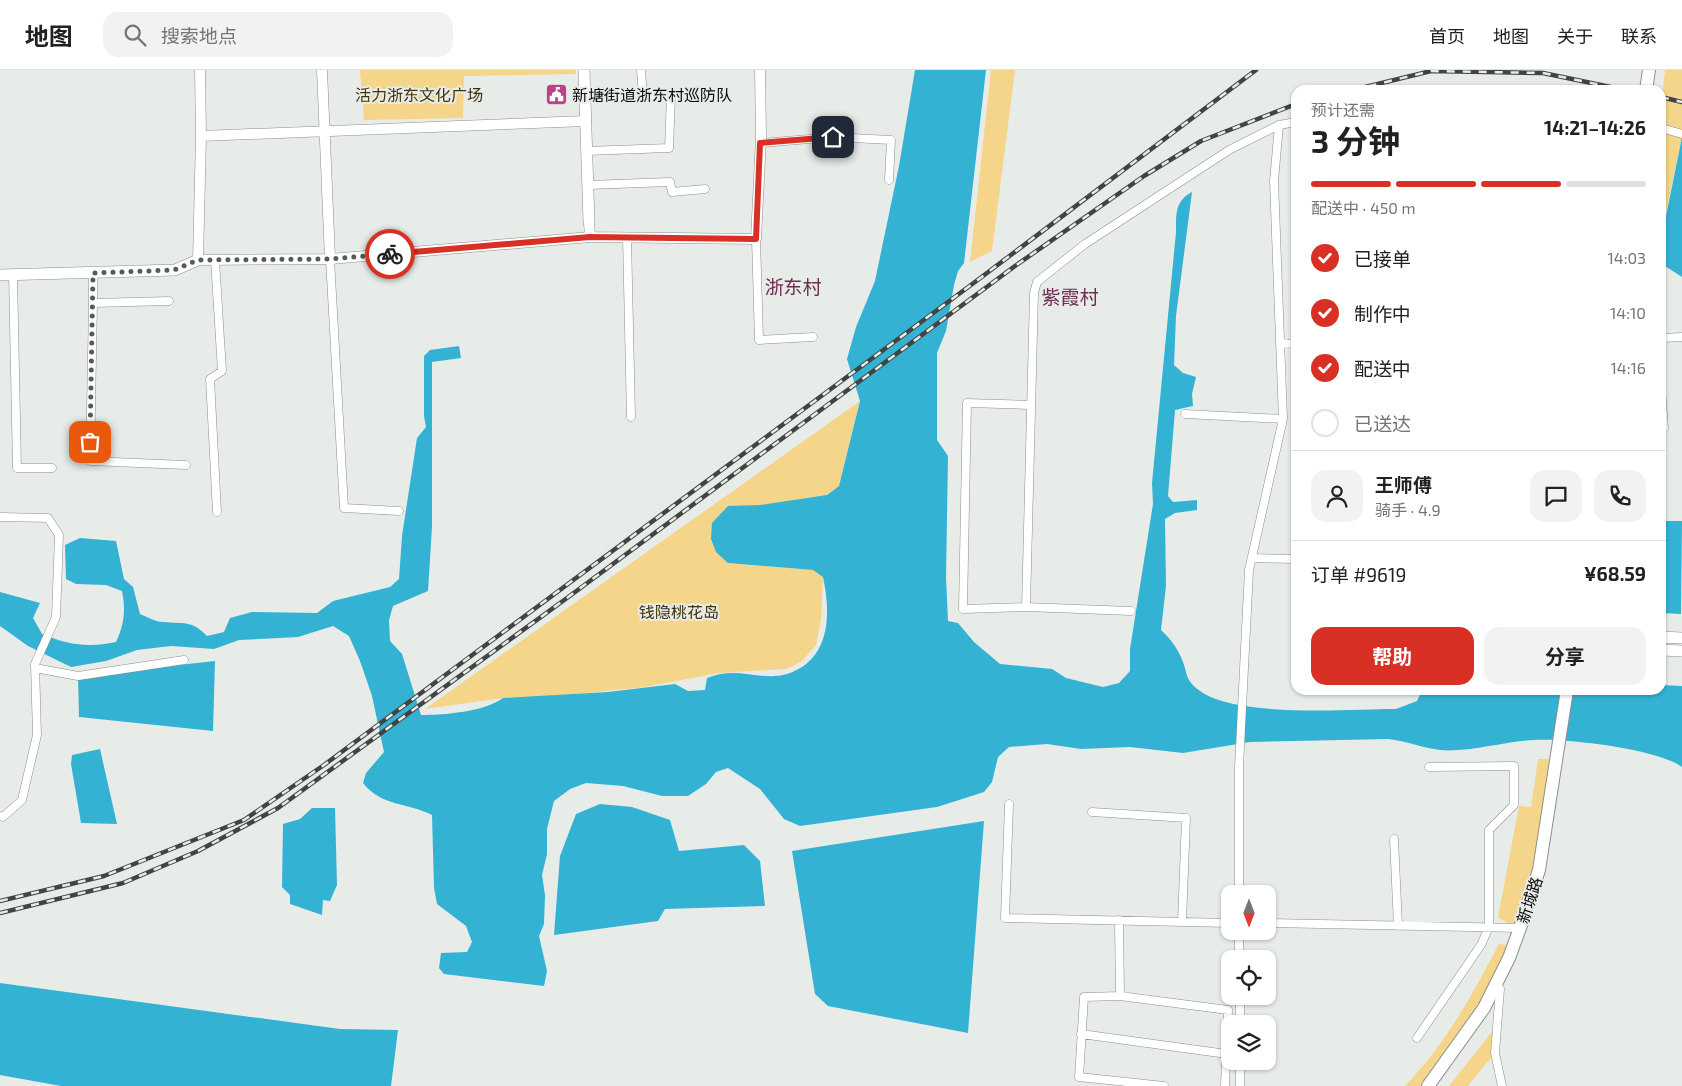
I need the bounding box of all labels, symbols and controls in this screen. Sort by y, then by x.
search box [103,12,453,57]
text: 地图 [25,21,73,50]
icon: search [121,21,149,49]
text: 搜索地点 [161,24,237,47]
text: 首页 [1429,25,1465,47]
text: 地图 [1493,25,1529,47]
text: 关于 [1557,25,1593,47]
text: 联系 [1621,25,1657,47]
public building icon: 新塘街道浙东村巡防队 [544,82,568,106]
park label: 活力浙东文化广场 [355,85,483,104]
place label: 新塘街道浙东村巡防队 [572,85,732,104]
text: 预计还需 [1311,100,1375,119]
pin [812,116,854,158]
text: 14:21–14:26 [1544,116,1646,139]
text: 3 分钟 [1311,121,1400,159]
icon: home [819,123,847,151]
text: 配送中 · 450 m [1311,198,1416,217]
courier [365,229,415,279]
icon: bike [376,240,404,268]
icon: check [1311,244,1339,272]
text: 已接单 [1354,247,1411,270]
text: 14:03 [1607,248,1646,267]
district label: 浙东村 [764,275,822,298]
district label: 紫霞村 [1041,285,1099,308]
icon: check [1311,299,1339,327]
text: 制作中 [1354,302,1411,325]
text: 14:10 [1610,303,1646,322]
icon: check [1311,354,1339,382]
text: 配送中 [1354,357,1411,380]
text: 14:16 [1610,358,1646,377]
text: 已送达 [1354,412,1411,435]
pin [69,421,111,463]
icon: bag [76,428,104,456]
button: person [1311,470,1363,522]
button: chat [1530,470,1582,522]
button: phone [1594,470,1646,522]
text: 王师傅 [1375,473,1432,496]
text: 骑手 · 4.9 [1375,500,1441,519]
text: ¥68.59 [1584,562,1646,585]
text: 订单 #9619 [1311,563,1406,586]
park label: 钱隐桃花岛 [639,602,719,621]
button: 帮助 [1311,627,1474,685]
button: 分享 [1484,627,1646,685]
street label: 新城路 [1513,874,1545,926]
north arrow [1221,885,1276,940]
map controls [1221,885,1276,1070]
button: locate [1221,950,1276,1005]
button: layers [1221,1015,1276,1070]

